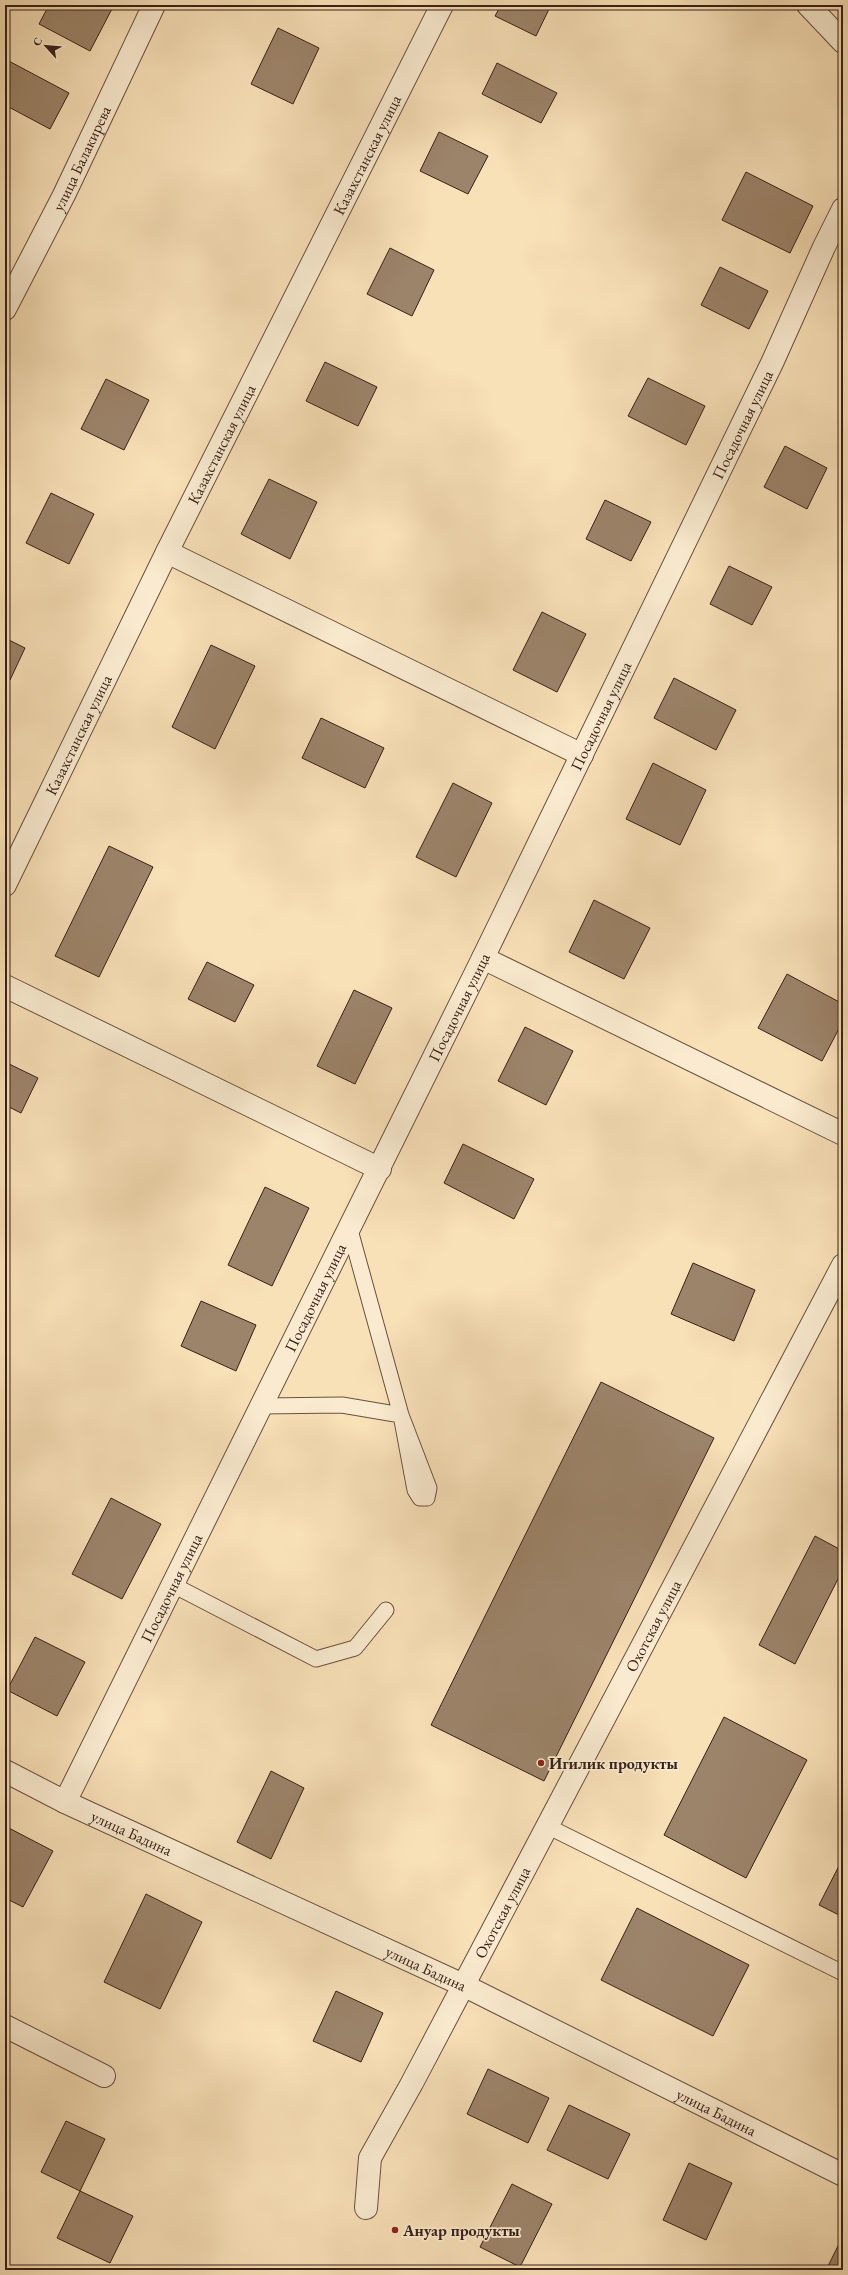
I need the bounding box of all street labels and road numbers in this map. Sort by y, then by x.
street label: Казахстанская улица [328,91,406,218]
street label: улица Балакирева [48,102,116,215]
street label: Посадочная улица [707,366,778,483]
street label: Казахстанская улица [183,380,261,508]
street label: Посадочная улица [566,658,637,774]
street label: Казахстанская улица [40,671,117,799]
street label: Посадочная улица [423,949,495,1065]
street label: Посадочная улица [280,1239,351,1356]
street label: Посадочная улица [136,1530,208,1646]
street label: Охотская улица [621,1576,687,1676]
street label: улица Бадина [88,1805,176,1861]
street label: Охотская улица [470,1862,535,1962]
street label: улица Бадина [382,1941,470,1996]
street label: улица Бадина [673,2083,760,2141]

